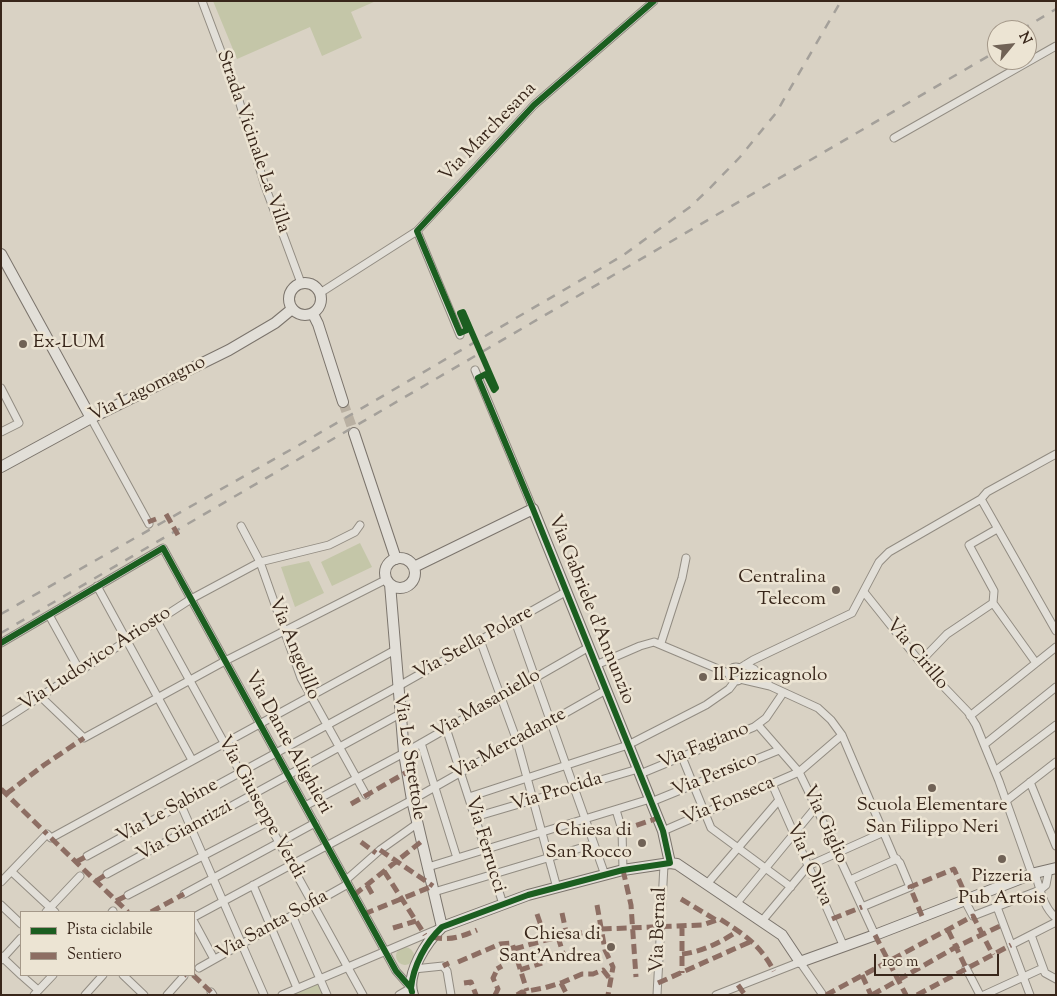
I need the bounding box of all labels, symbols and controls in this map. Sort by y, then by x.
north arrow [987,20,1037,70]
text: N [1013,29,1036,48]
street label: Strada Vicinale La Villa [210,48,294,236]
street label: Via Marchesana [436,78,542,188]
place label: Ex-LUM [33,333,105,355]
marker: Ex-LUM [17,338,29,350]
street label: Via Lagomagno [86,352,210,428]
street label: Via Gabriele d'Annunzio [542,512,638,708]
place label: Centralina Telecom [738,568,826,612]
marker: Centralina Telecom [830,584,842,596]
street label: Via Angelillo [262,595,324,703]
street label: Via Stella Polare [411,602,537,686]
street label: Via Ludovico Ariosto [16,603,176,717]
street label: Via Cirillo [880,615,952,695]
street label: Via Masaniello [429,665,545,745]
place label: Il Pizzicagnolo [713,666,827,688]
street label: Via Dante Alighieri [238,668,336,818]
marker: Il Pizzicagnolo [697,671,709,683]
street label: Via Le Strettole [387,692,429,822]
street label: Via Mercadante [447,704,571,786]
street label: Via Fagiano [655,718,753,776]
street label: Via Giuseppe Verdi [211,733,309,883]
street label: Via Persico [669,749,761,803]
street label: Via Procida [509,768,605,818]
street label: Via Fonseca [679,772,779,832]
street label: Via Le Sabine [113,775,223,849]
street label: Via Giglio [796,782,852,868]
marker: Scuola Elementare San Filippo Neri [926,782,938,794]
street label: Via Ferrucci [459,794,509,896]
street label: Via Gianrizzi [133,796,237,868]
place label: Scuola Elementare San Filippo Neri [856,796,1008,840]
street label: Via I Oliva [780,820,836,910]
place label: Chiesa di San Rocco [546,821,632,865]
marker: Chiesa di San Rocco [636,837,648,849]
marker: Pizzeria Pub Artois [996,853,1008,865]
place label: Pizzeria Pub Artois [958,867,1046,911]
street label: Via Santa Sofia [213,886,333,966]
street label: Via Bernal [647,887,673,973]
legend [20,911,195,976]
text: Pista ciclabile [67,920,153,941]
place label: Chiesa di Sant'Andrea [499,925,601,969]
marker: Chiesa di Sant'Andrea [605,941,617,953]
scale bar [877,944,1002,976]
text: Sentiero [67,945,122,966]
text: 100 m [882,952,918,973]

